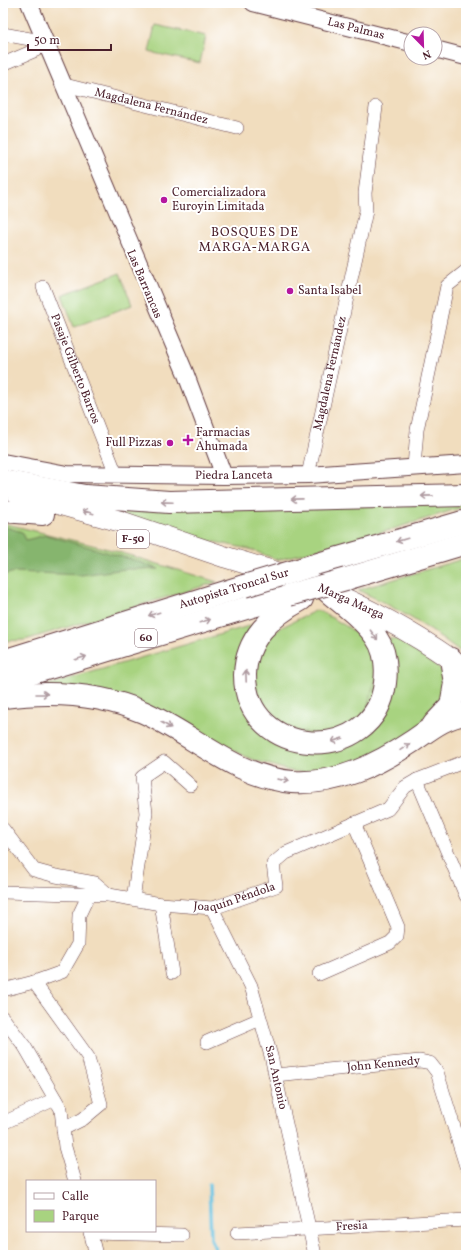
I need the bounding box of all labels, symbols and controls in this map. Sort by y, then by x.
street label: Las Palmas [325,14,386,44]
scale bar [28,26,111,52]
north arrow [403,26,443,66]
text: 50 m [34,33,60,49]
text: N [420,45,433,62]
street label: Magdalena Fernández [93,85,210,128]
place label: Comercializadora Euroyin Limitada [172,185,266,215]
marker: Comercializadora Euroyin Limitada [159,195,169,205]
district label: BOSQUES DE MARGA-MARGA [199,224,311,257]
street label: Las Barrancas [122,247,166,321]
place label: Santa Isabel [298,283,362,299]
marker: Santa Isabel [285,286,295,296]
street label: Pasaje Gilberto Barros [46,312,104,426]
street label: Magdalena Fernández [310,315,351,432]
place label: Farmacias Ahumada [196,425,250,455]
place label: Full Pizzas [106,435,162,451]
marker: Farmacias Ahumada [183,435,193,445]
marker: Full Pizzas [165,438,175,448]
street label: Piedra Lanceta [195,467,273,484]
one-way arrow [421,492,434,500]
one-way arrow [291,495,304,503]
one-way arrow [161,498,174,506]
one-way arrow [81,508,94,515]
road number: F-50 [117,530,149,548]
one-way arrow [396,537,409,544]
street label: Autopista Troncal Sur [177,565,291,613]
street label: Marga Marga [315,580,387,624]
one-way arrow [147,611,160,618]
one-way arrow [198,617,211,624]
road number: 60 [135,629,157,647]
one-way arrow [369,629,378,640]
one-way arrow [74,654,87,661]
one-way arrow [242,670,250,683]
one-way arrow [35,690,48,698]
one-way arrow [160,722,172,729]
one-way arrow [331,737,344,744]
one-way arrow [399,742,411,750]
one-way arrow [276,776,289,784]
street label: Joaquín Péndola [193,879,278,916]
street label: San Antonio [260,1043,291,1111]
street label: John Kennedy [346,1053,421,1076]
legend [26,1180,156,1232]
text: Calle [62,1189,89,1205]
text: Parque [62,1209,99,1225]
street label: Fresia [335,1218,368,1235]

